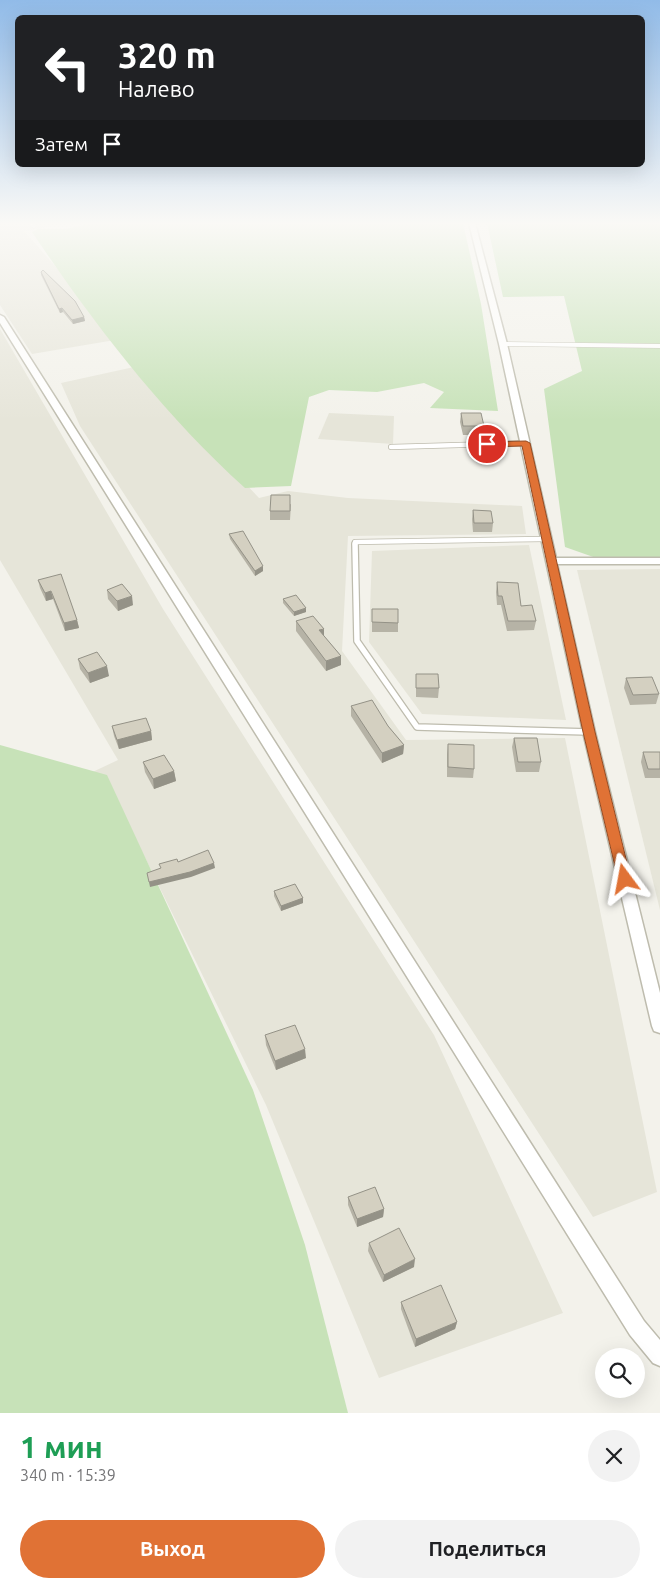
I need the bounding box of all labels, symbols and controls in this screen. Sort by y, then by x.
icon: left [35,35,100,100]
text: 320 m [118,35,216,75]
text: Налево [118,76,195,101]
icon: arrive [98,130,126,158]
text: Затем [35,133,88,155]
pin [466,423,508,465]
icon: arrive [473,430,501,458]
position arrow [598,852,650,904]
map controls [595,1348,645,1398]
button: search [595,1348,645,1398]
text: 1 мин [20,1430,103,1464]
button: close [588,1430,640,1482]
text: 340 m · 15:39 [20,1466,116,1484]
button: Выход [20,1520,325,1578]
button: Поделиться [335,1520,640,1578]

